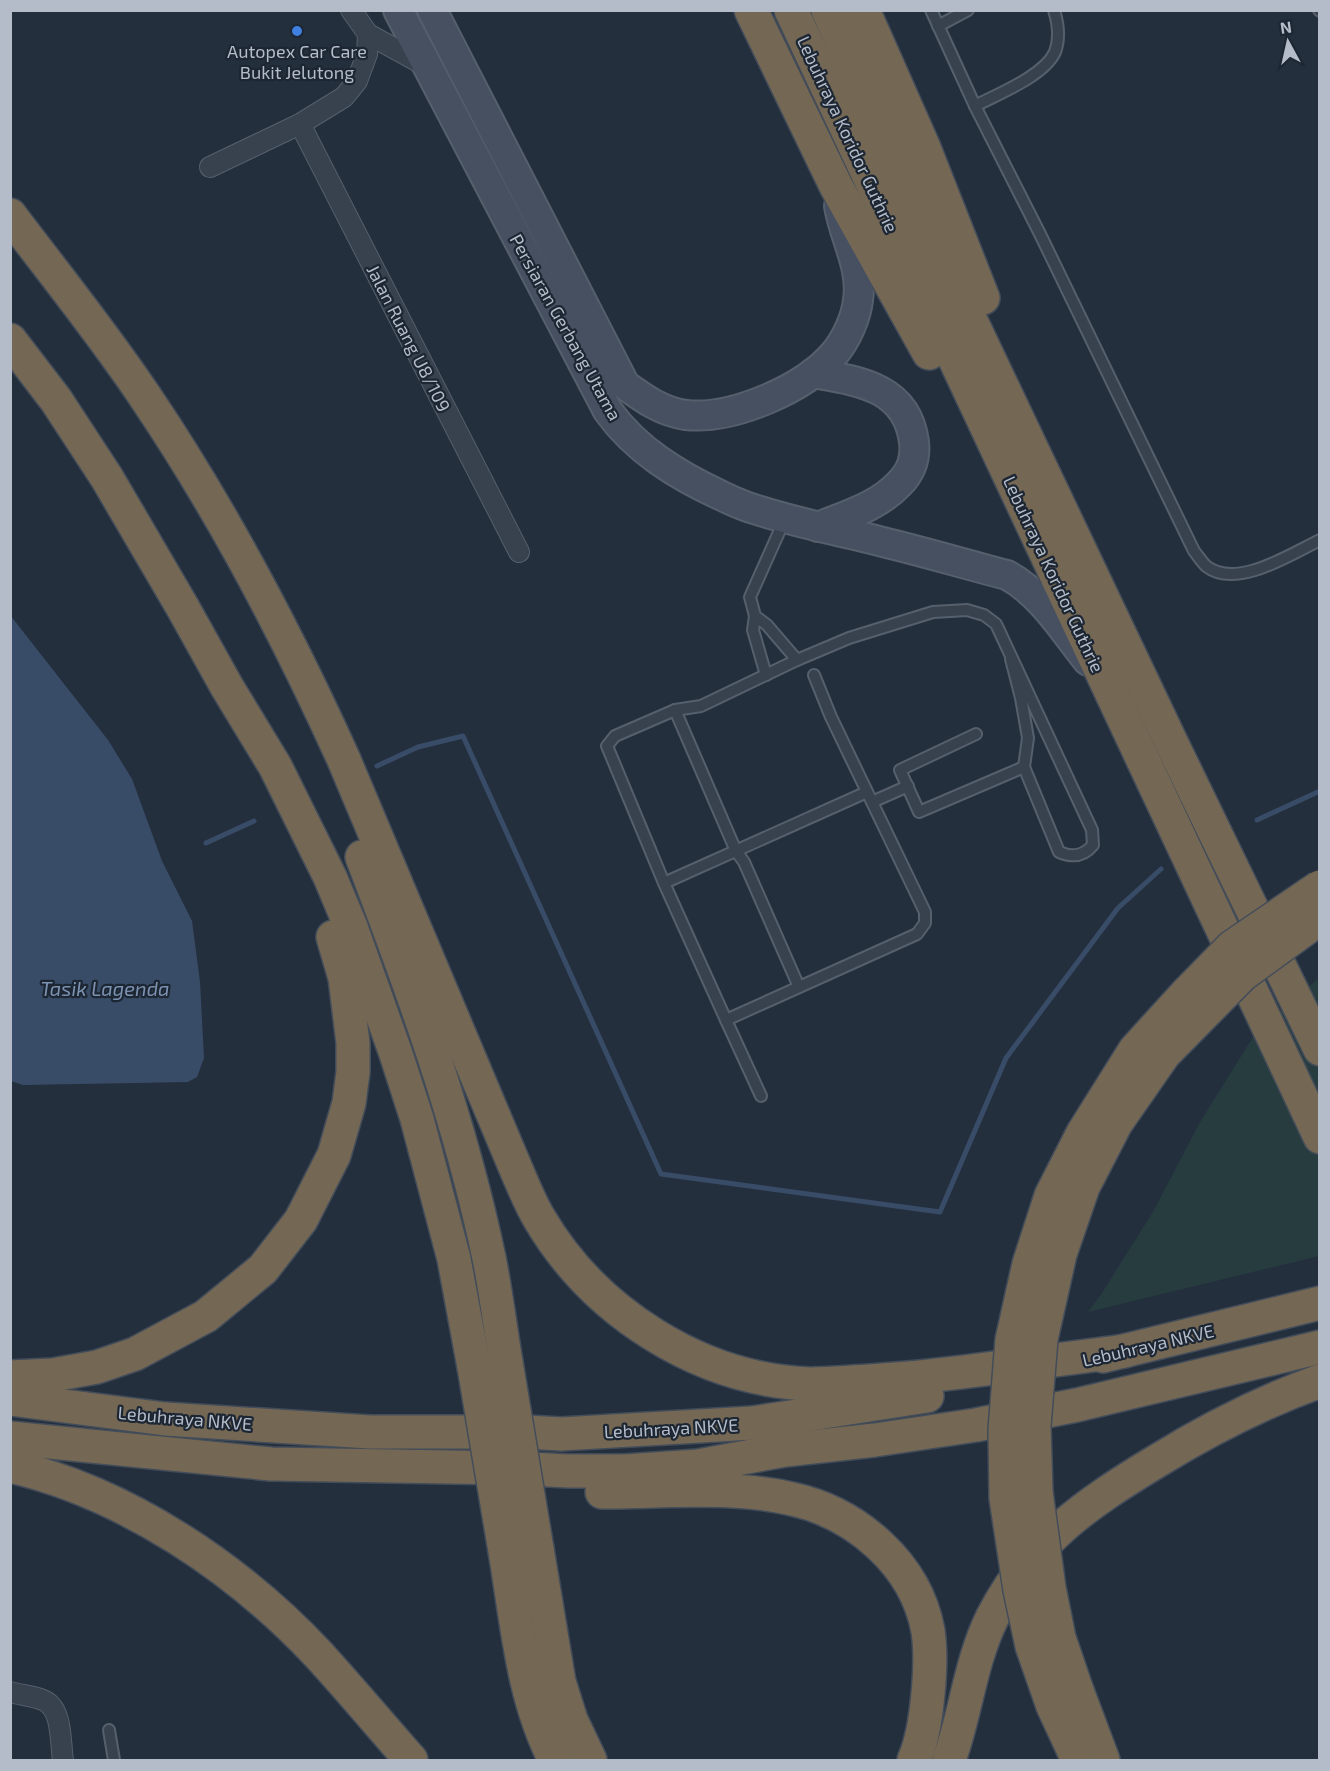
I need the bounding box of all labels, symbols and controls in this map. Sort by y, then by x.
north arrow [1258,12,1318,72]
text: N [1279,16,1293,37]
marker: Autopex Car Care Bukit Jelutong [290,24,304,38]
street label: Lebuhraya Koridor Guthrie [793,32,903,236]
place label: Autopex Car Care Bukit Jelutong [227,40,367,83]
street label: Persiaran Gerbang Utama [506,230,626,424]
street label: Jalan Ruang U8/109 [362,261,456,415]
street label: Lebuhraya Koridor Guthrie [999,472,1109,676]
water label: Tasik Lagenda [40,976,170,1000]
street label: Lebuhraya NKVE [1080,1319,1216,1371]
street label: Lebuhraya NKVE [117,1401,253,1435]
street label: Lebuhraya NKVE [603,1413,739,1443]

